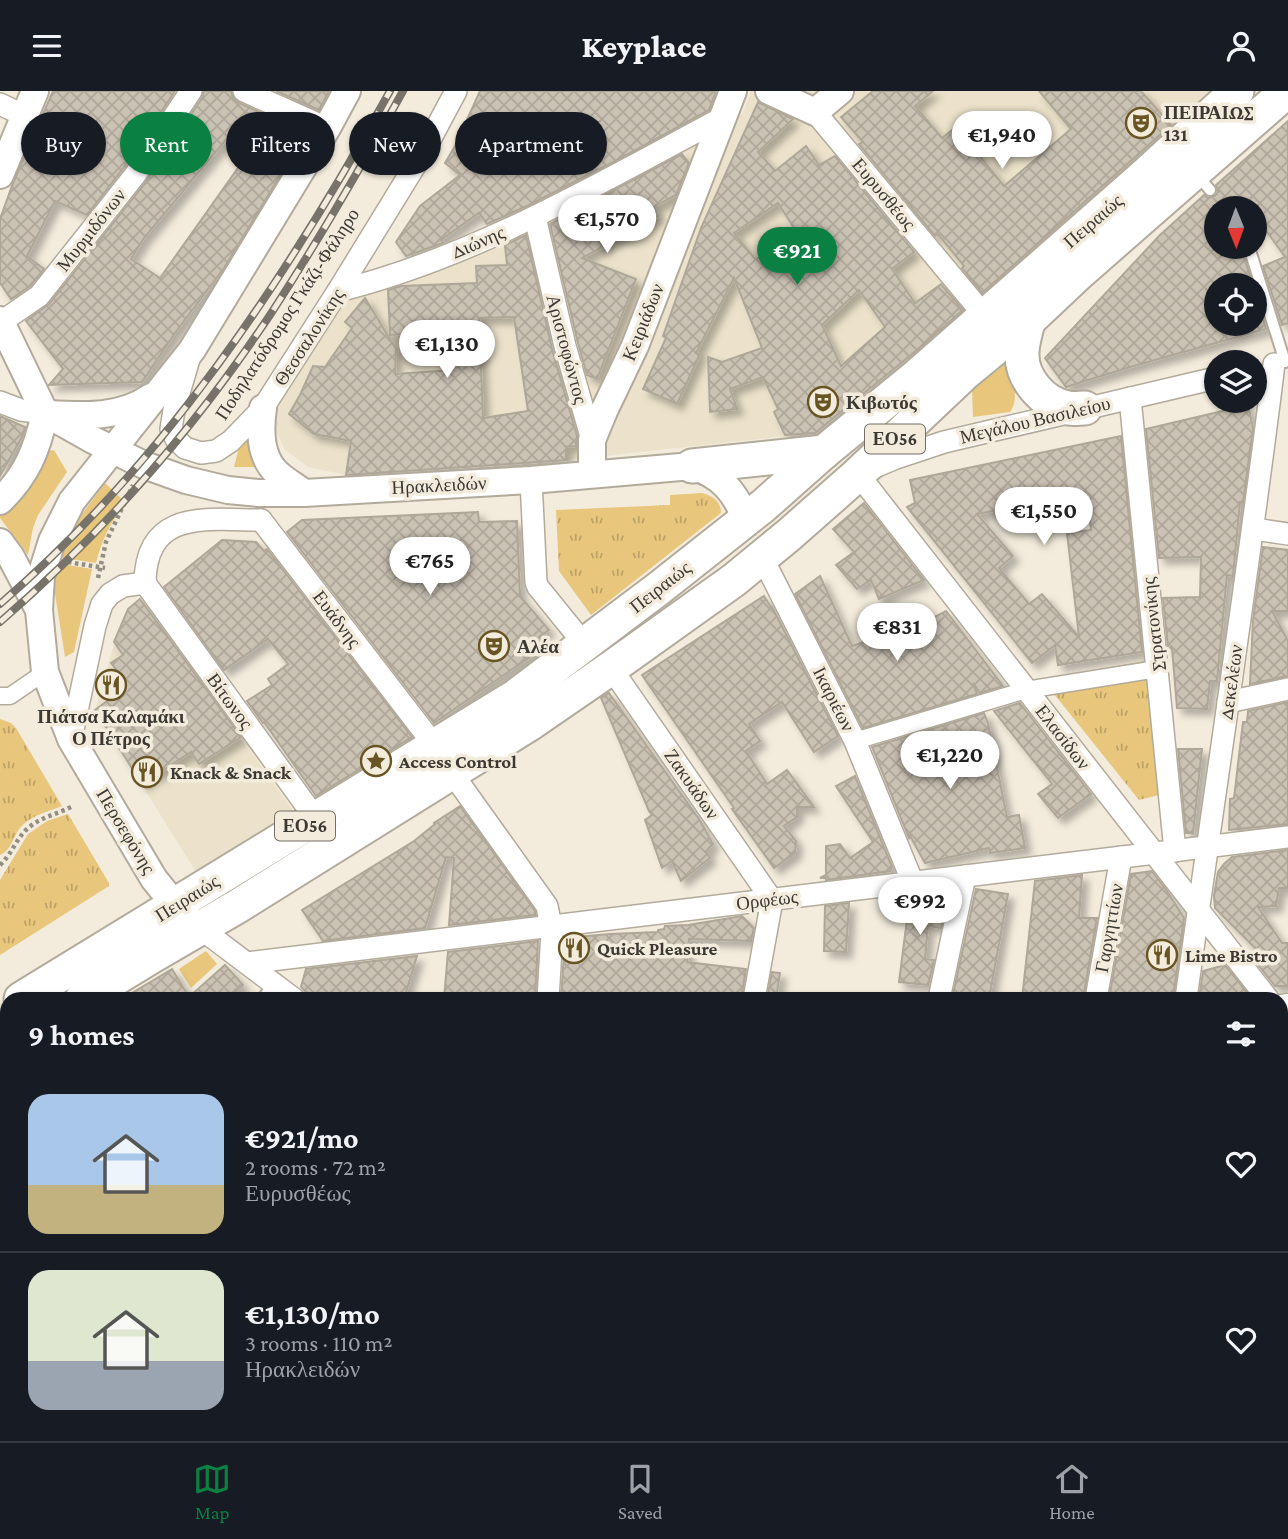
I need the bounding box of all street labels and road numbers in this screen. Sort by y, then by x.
street label: Ευρυσθέως [848,154,920,235]
street label: Μυρμιδόνων [52,184,130,276]
street label: Πειραιώς [1059,189,1127,252]
street label: Ποδηλατόδρομος Γκάζι-Φάληρο [211,204,363,424]
street label: Διώνης [448,221,508,263]
street label: Κειριάδων [618,280,668,364]
street label: Θεσσαλονίκης [270,284,348,390]
street label: Αριστοφώντος [542,292,592,406]
street label: Μεγάλου Βασιλείου [958,392,1112,448]
road number: ΕΟ56 [865,425,925,453]
street label: Ηρακλειδών [391,472,487,498]
street label: Πειραιώς [625,556,695,617]
street label: Στρατονίκης [1138,576,1168,672]
street label: Ευάδνης [309,586,366,652]
street label: Δεκελέων [1215,643,1247,721]
street label: Ικαριέων [809,663,859,735]
street label: Βίτωνος [203,669,257,733]
street label: Ελασίδων [1031,701,1095,774]
street label: Ζακυάδων [660,745,724,823]
street label: Περσεφόνης [92,784,160,878]
road number: ΕΟ56 [275,811,335,841]
street label: Πειραιώς [151,870,223,926]
street label: Γαργηττίων [1091,881,1127,974]
street label: Ορφέως [735,886,800,914]

